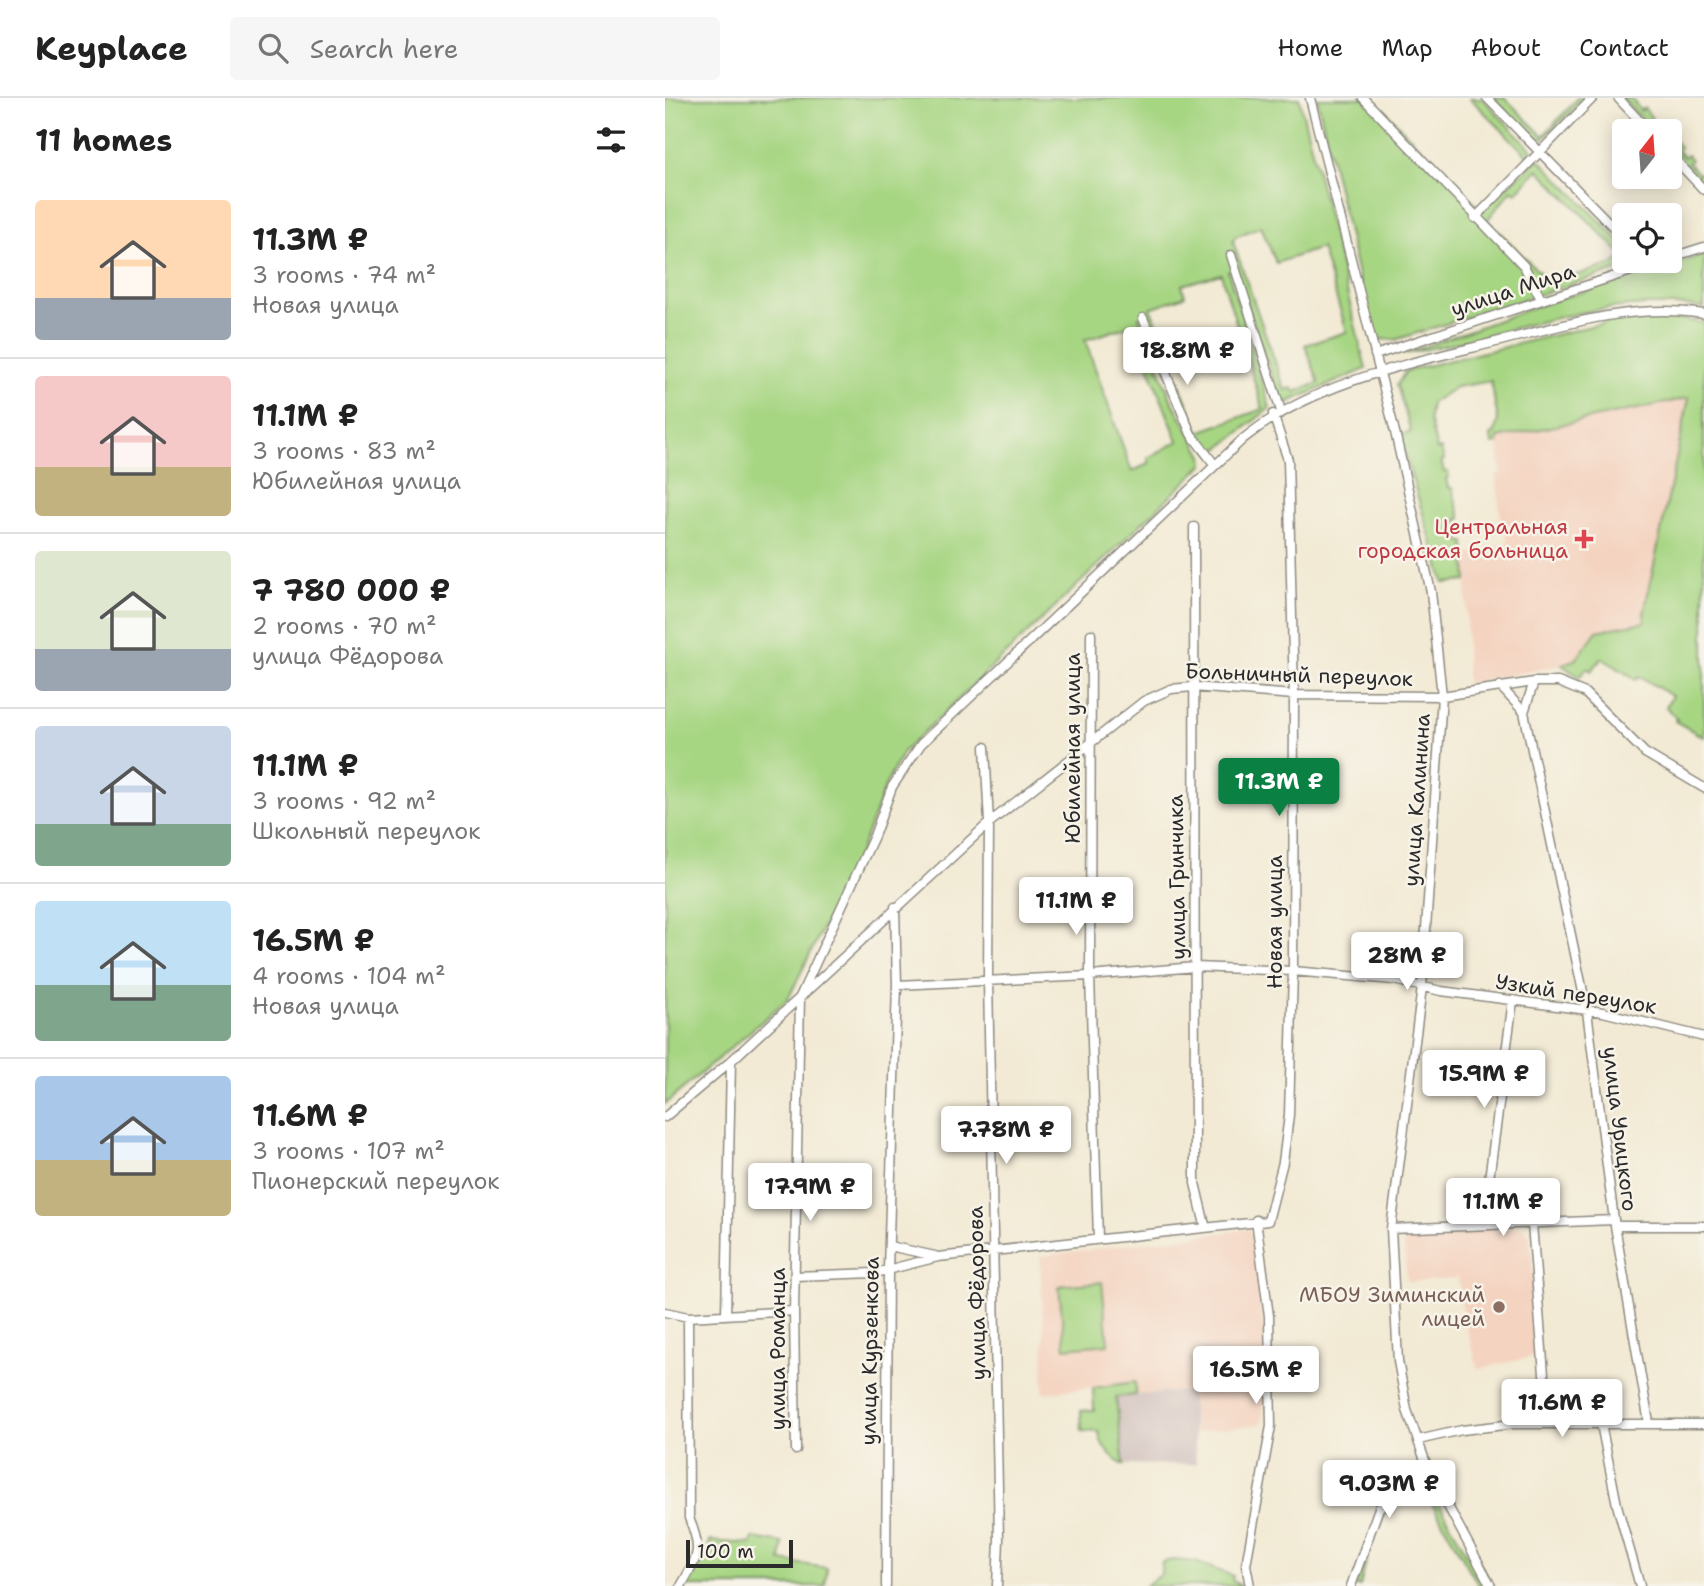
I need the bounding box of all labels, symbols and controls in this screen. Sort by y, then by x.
search box [230,17,720,80]
text: Keyplace [35,26,188,71]
icon: search [254,29,292,67]
text: Search here [310,31,458,66]
text: Home [1277,32,1343,64]
text: Map [1381,32,1433,64]
text: About [1471,32,1541,64]
text: Contact [1579,32,1669,64]
north arrow [1612,119,1682,189]
map controls [1612,119,1682,273]
text: 11 homes [35,120,172,161]
icon: filters [592,121,630,159]
button: locate [1612,203,1682,273]
text: 11.3M ₽ [252,219,369,260]
icon: home [91,228,175,312]
street label: улица Мира [1447,257,1579,323]
text: 3 rooms · 74 m² [252,260,436,290]
text: Новая улица [252,290,399,320]
pin: 18.8M ₽ [1122,328,1252,387]
text: 18.8M ₽ [1139,335,1235,365]
text: 11.1M ₽ [252,395,359,436]
icon: home [91,404,175,488]
text: 3 rooms · 83 m² [252,436,436,466]
text: Юбилейная улица [252,466,461,496]
place label: Центральная городская больница [1358,513,1568,565]
marker: Центральная городская больница [1574,529,1594,549]
text: 7 780 000 ₽ [252,570,450,611]
icon: home [91,579,175,663]
text: 2 rooms · 70 m² [252,611,437,641]
text: улица Фёдорова [252,641,443,671]
street label: Юбилейная улица [1059,653,1087,843]
street label: Больничный переулок [1184,657,1414,693]
street label: улица Калинина [1397,713,1437,887]
text: 11.1M ₽ [252,745,359,786]
icon: home [91,754,175,838]
pin: 11.3M ₽ [1214,758,1344,818]
text: 11.3M ₽ [1234,766,1324,796]
text: 3 rooms · 92 m² [252,786,436,816]
street label: улица Гринчика [1162,794,1192,960]
text: Школьный переулок [252,816,481,846]
street label: Новая улица [1261,855,1289,989]
pin: 11.1M ₽ [1011,878,1141,937]
text: 11.1M ₽ [1035,885,1117,915]
text: 16.5M ₽ [252,920,375,961]
icon: home [91,929,175,1013]
pin: 28M ₽ [1358,932,1456,992]
text: 28M ₽ [1367,940,1447,970]
text: 4 rooms · 104 m² [252,961,445,991]
street label: Узкий переулок [1493,967,1659,1021]
text: Новая улица [252,991,399,1021]
street label: улица Урицкого [1596,1045,1644,1213]
pin: 15.9M ₽ [1419,1051,1549,1110]
text: 15.9M ₽ [1438,1058,1530,1088]
text: 11.6M ₽ [252,1095,368,1136]
icon: home [91,1104,175,1188]
pin: 7.78M ₽ [941,1107,1071,1166]
text: 7.78M ₽ [957,1114,1055,1144]
text: 3 rooms · 107 m² [252,1136,445,1166]
pin: 17.9M ₽ [745,1164,875,1223]
text: Пионерский переулок [252,1166,500,1196]
text: 17.9M ₽ [764,1171,856,1201]
pin: 11.1M ₽ [1438,1178,1568,1238]
text: 11.1M ₽ [1462,1186,1544,1216]
street label: улица Фёдорова [961,1205,993,1381]
street label: улица Курзенкова [854,1256,886,1446]
street label: улица Романца [764,1268,792,1430]
place label: МБОУ Зиминский лицей [1299,1281,1485,1333]
marker: МБОУ Зиминский лицей [1491,1299,1507,1315]
pin: 16.5M ₽ [1191,1346,1321,1406]
text: 16.5M ₽ [1209,1354,1303,1384]
pin: 11.6M ₽ [1497,1380,1627,1439]
text: 11.6M ₽ [1517,1387,1607,1417]
pin: 9.03M ₽ [1324,1460,1454,1520]
text: 9.03M ₽ [1338,1468,1440,1498]
scale bar [686,1537,793,1569]
text: 100 m [697,1539,754,1564]

